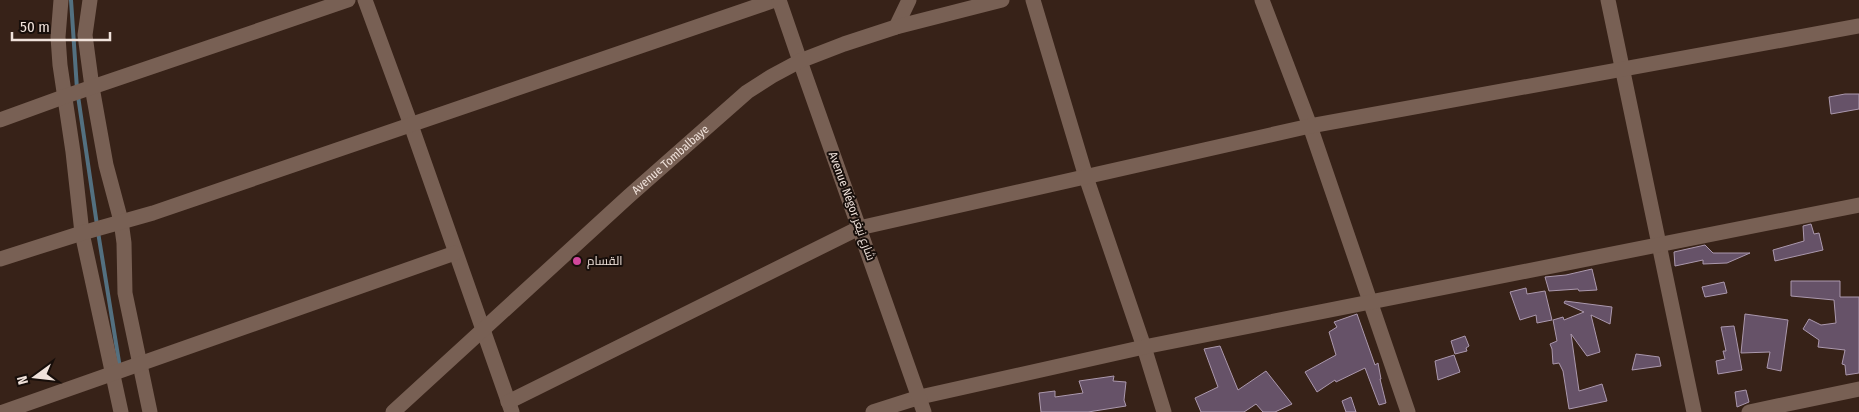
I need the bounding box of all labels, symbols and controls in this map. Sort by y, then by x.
scale bar [12,10,110,42]
text: 50 m [20,18,50,36]
street label: Avenue Tombalbaye [629,122,712,197]
street label: Avenue Négor شارع نيغر [825,150,878,263]
place label: القسام [587,254,623,269]
marker: القسام [571,255,583,267]
north arrow [10,352,60,402]
text: N [14,374,32,386]

